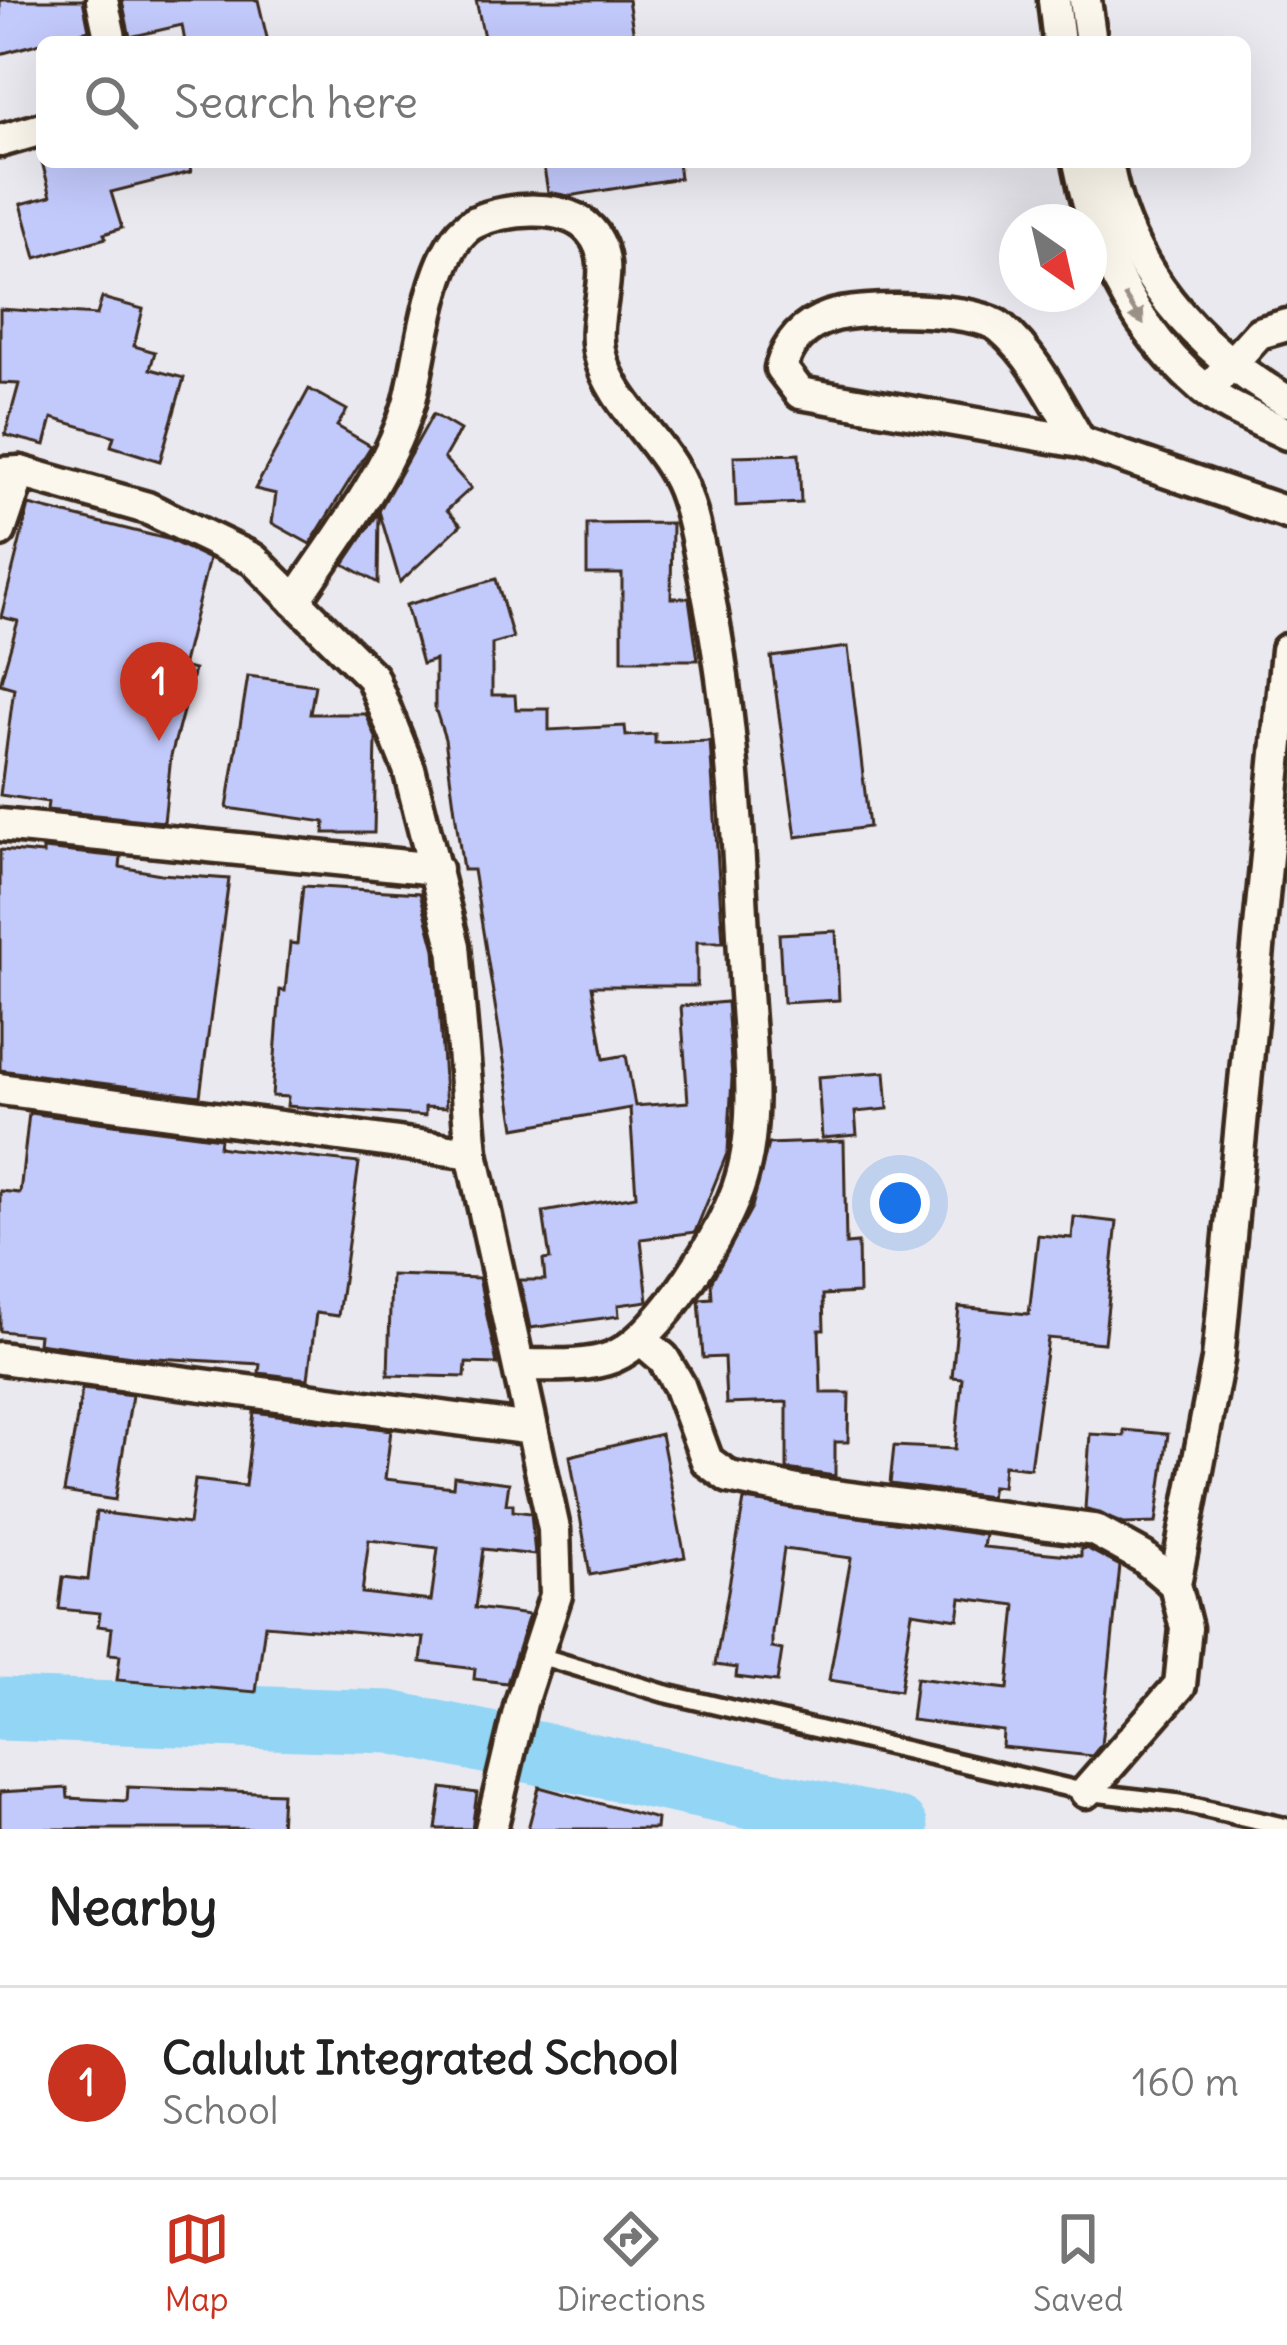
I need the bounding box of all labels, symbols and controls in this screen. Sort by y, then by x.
search box [36,36,1251,168]
icon: search [78,69,144,135]
text: Search here [174,74,418,130]
north arrow [999,204,1107,312]
one-way arrow [1123,293,1145,326]
pin: 1 [120,642,198,741]
your location [870,1173,930,1233]
text: Nearby [48,1875,217,1939]
text: Calulut Integrated School [162,2030,679,2086]
text: 1 [79,2058,95,2107]
text: 160 m [1132,2058,1239,2107]
text: School [162,2086,279,2135]
tab: Map [164,2206,230,2320]
tab: Directions [557,2206,706,2320]
tab: Saved [1033,2206,1123,2320]

